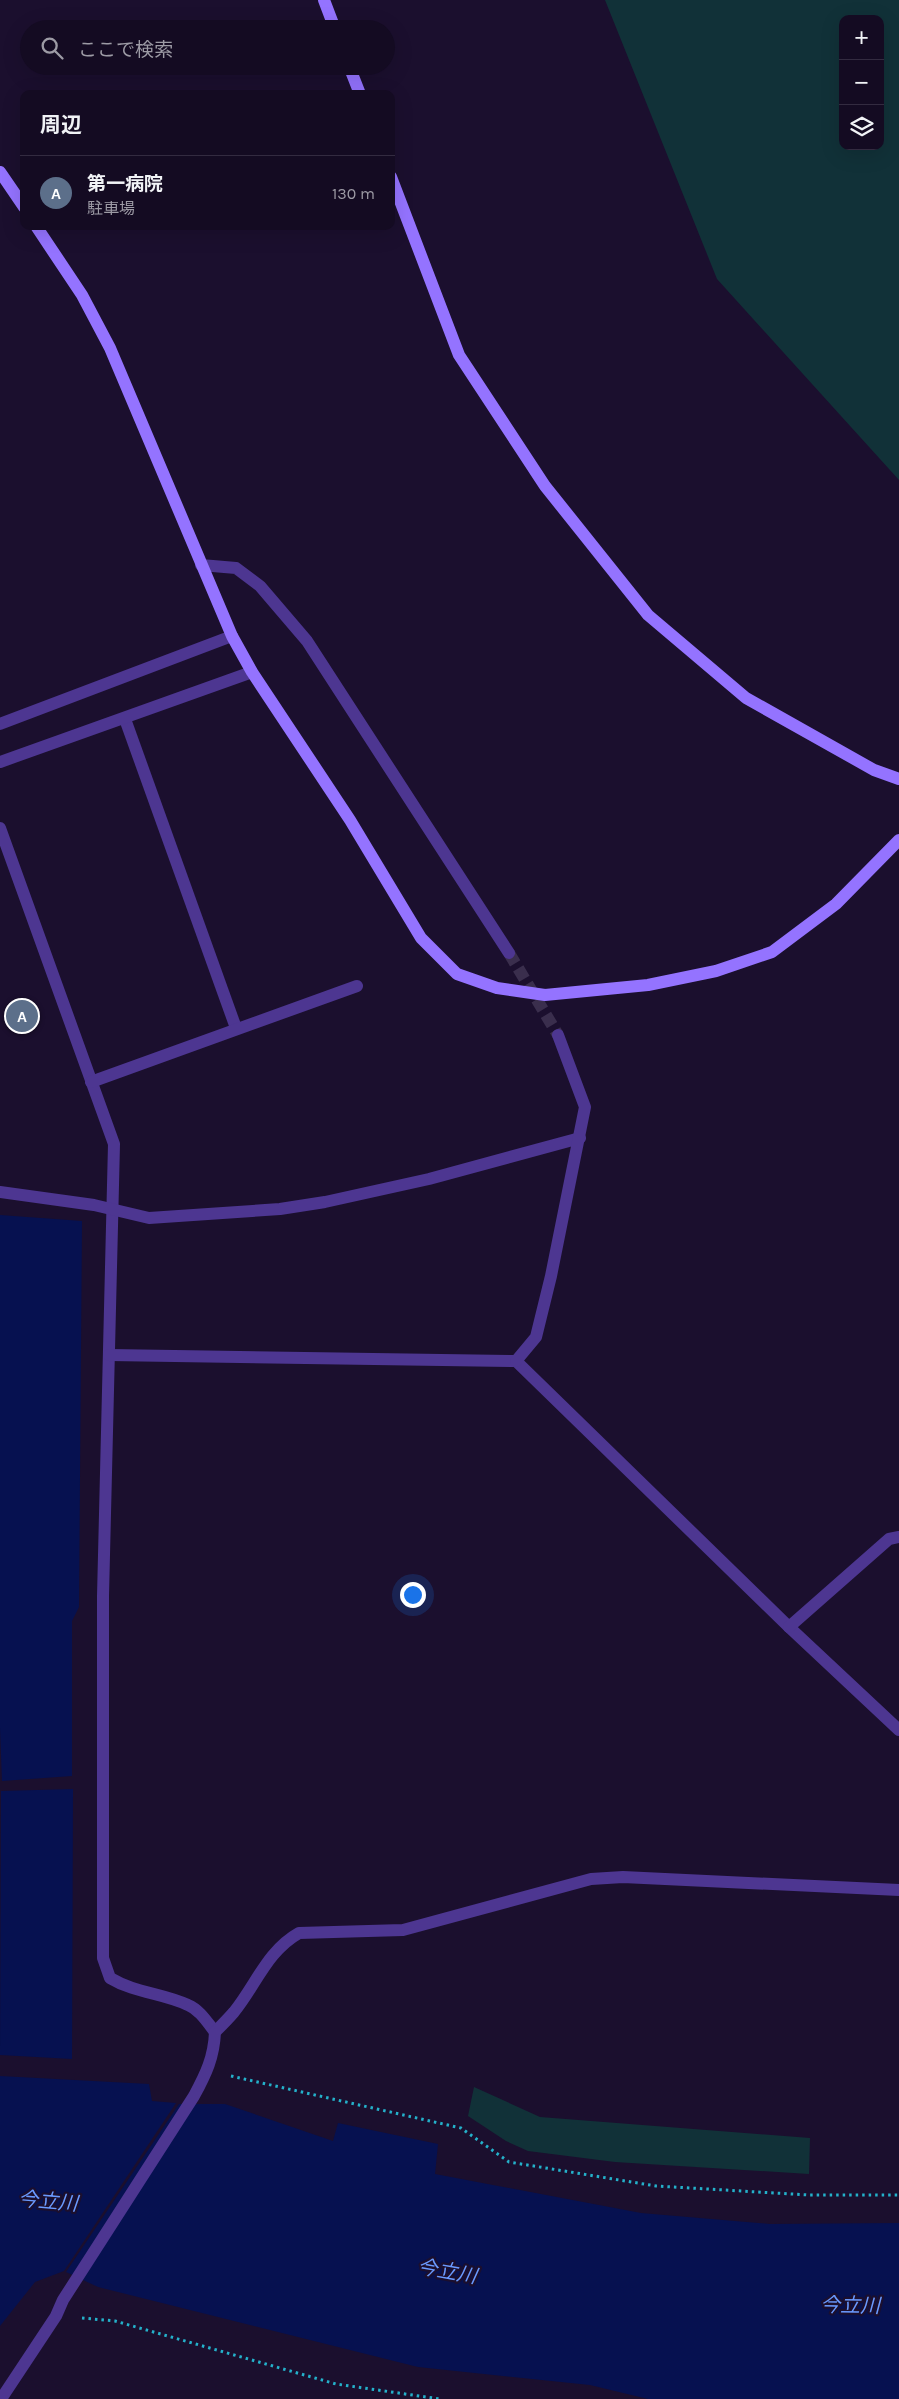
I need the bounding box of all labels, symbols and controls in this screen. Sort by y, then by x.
map controls [839,15,884,150]
button: + [839,15,884,60]
search box [20,20,395,75]
icon: search [38,34,66,62]
text: ここで検索 [78,39,173,61]
button: − [839,60,884,105]
button: layers [839,105,884,150]
text: 周辺 [40,113,82,137]
text: 第一病院 [87,173,163,195]
text: A [51,184,61,203]
text: 130 m [332,184,375,203]
text: 駐車場 [87,199,135,218]
pin: A [6,997,38,1035]
your location [400,1582,426,1608]
water label: 今立川 [17,2187,81,2216]
water label: 今立川 [415,2255,480,2288]
water label: 今立川 [820,2293,882,2318]

